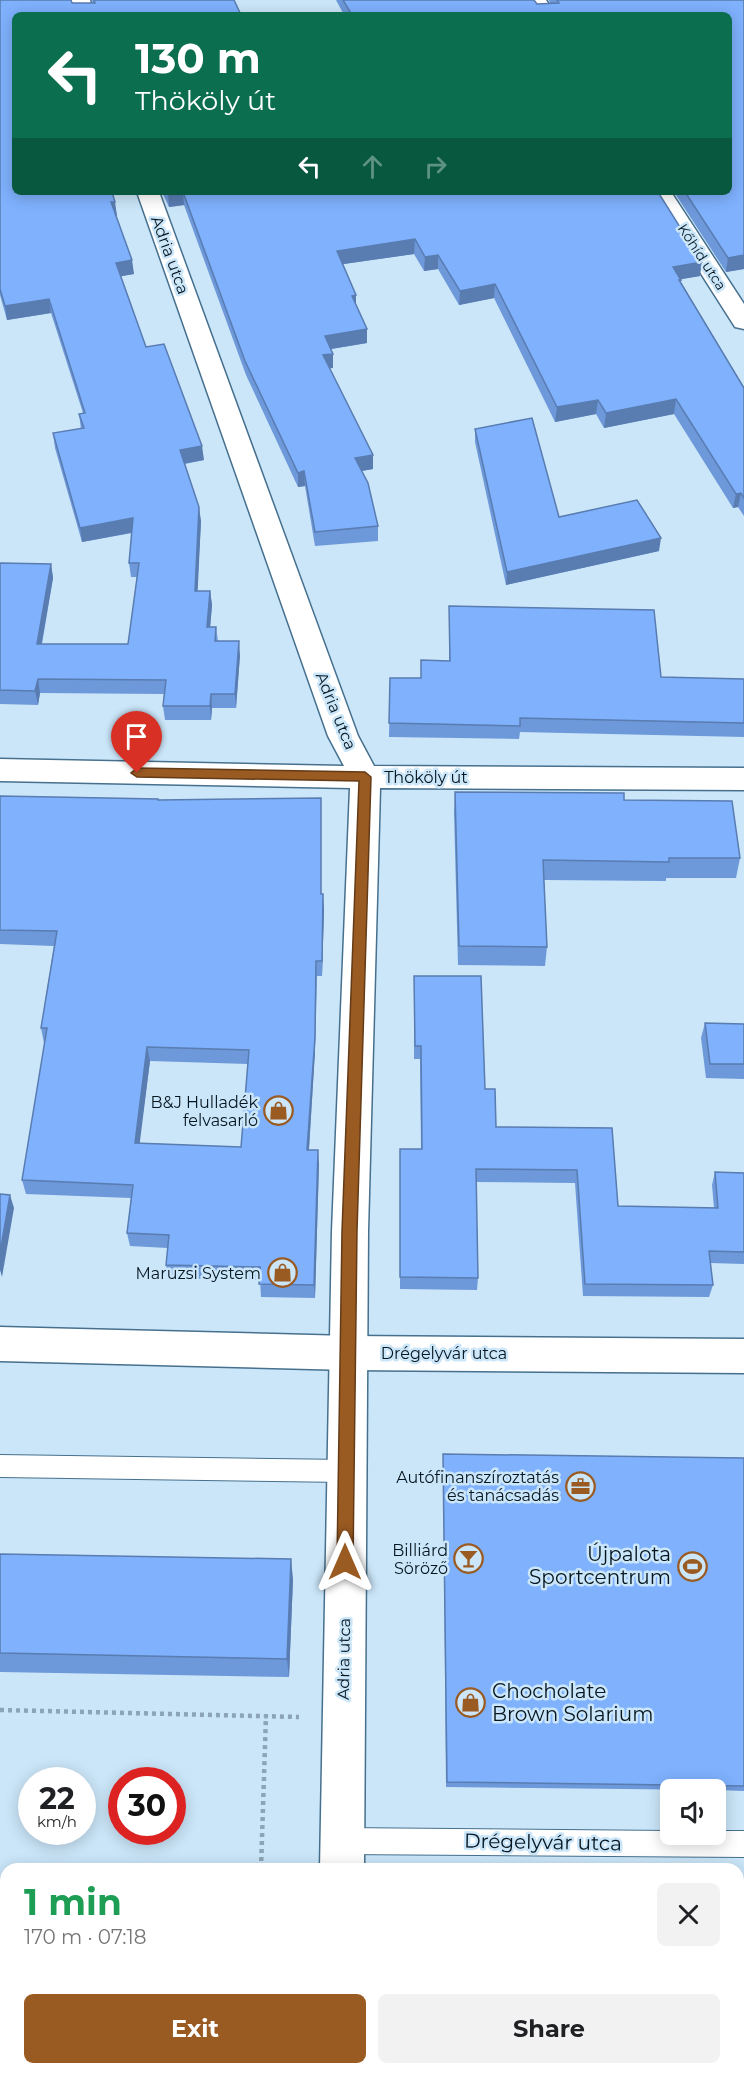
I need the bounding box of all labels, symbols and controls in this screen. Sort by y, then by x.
text: 130 m [135,32,261,84]
icon: left [36,36,114,114]
text: Thököly út [135,84,276,117]
icon: left [293,150,326,183]
icon: ahead [356,150,389,183]
icon: right [419,150,452,183]
street label: Adria utca [147,213,193,297]
street label: Kőhíd utca [674,220,730,294]
street label: Adria utca [312,669,360,753]
pin [111,711,162,773]
icon: arrive [120,720,153,753]
street label: Thököly út [384,768,468,787]
place label: B&J Hulladék felvasarló [151,1093,258,1130]
shop icon: B&J Hulladék felvasarló [263,1095,295,1127]
shop icon: Maruzsi System [266,1257,298,1289]
place label: Maruzsi System [136,1264,261,1283]
street label: Drégelyvár utca [381,1344,507,1363]
place label: Autófinanszíroztatás és tanácsadás [396,1468,559,1505]
office icon: Autófinanszíroztatás és tanácsadás [564,1470,596,1502]
position arrow [313,1530,377,1594]
place label: Billiárd Söröző [392,1541,448,1578]
place label: Újpalota Sportcentrum [529,1542,671,1589]
bar icon: Billiárd Söröző [453,1543,485,1575]
sports icon: Újpalota Sportcentrum [676,1550,708,1582]
street label: Adria utca [334,1618,354,1700]
place label: Chocholate Brown Solarium [492,1679,653,1726]
shop icon: Chocholate Brown Solarium [455,1687,487,1719]
speed limit sign: 30 [108,1767,186,1845]
map controls [660,1779,726,1845]
button: sound [660,1779,726,1845]
text: 22 [39,1780,75,1817]
text: km/h [37,1812,77,1831]
street label: Drégelyvár utca [464,1829,622,1855]
text: 1 min [24,1880,122,1924]
button: close [657,1883,720,1946]
text: 170 m · 07:18 [24,1925,147,1949]
button: Exit [24,1994,366,2063]
button: Share [378,1994,720,2063]

